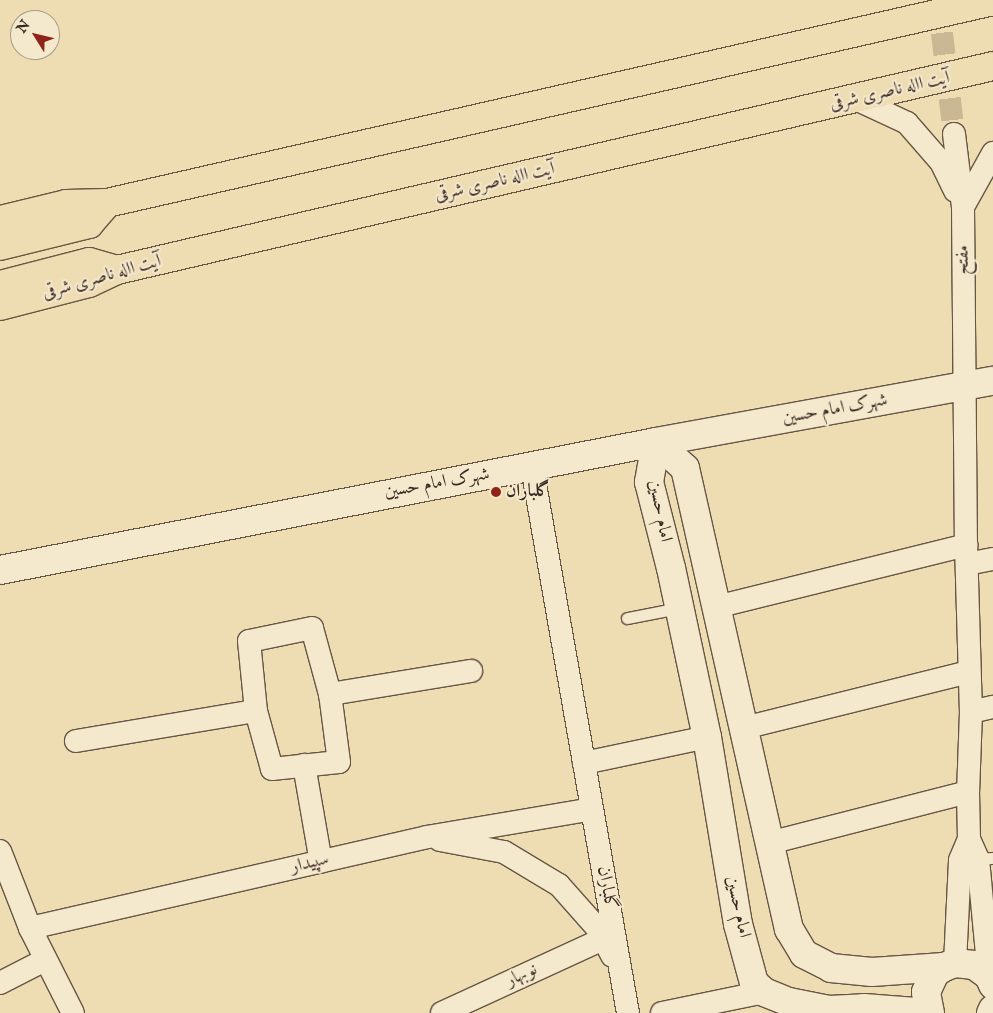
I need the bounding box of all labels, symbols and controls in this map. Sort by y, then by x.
north arrow [10,10,60,60]
text: N [13,17,35,37]
street label: آیت االه ناصری شرقی [828,68,952,116]
street label: آیت االه ناصری شرقی [433,159,557,207]
street label: مفتح [953,245,975,275]
street label: آیت االه ناصری شرقی [40,251,164,305]
street label: شهرک امام حسین [781,390,889,430]
street label: شهرک امام حسین [383,464,491,504]
street label: امام حسین [642,478,676,544]
place label: گلباران [506,481,550,503]
marker: گلباران [490,486,502,498]
street label: سپیدار [289,849,331,879]
street label: گلباران [592,865,620,911]
street label: امام حسین [720,874,754,940]
street label: نوبهار [503,959,541,993]

